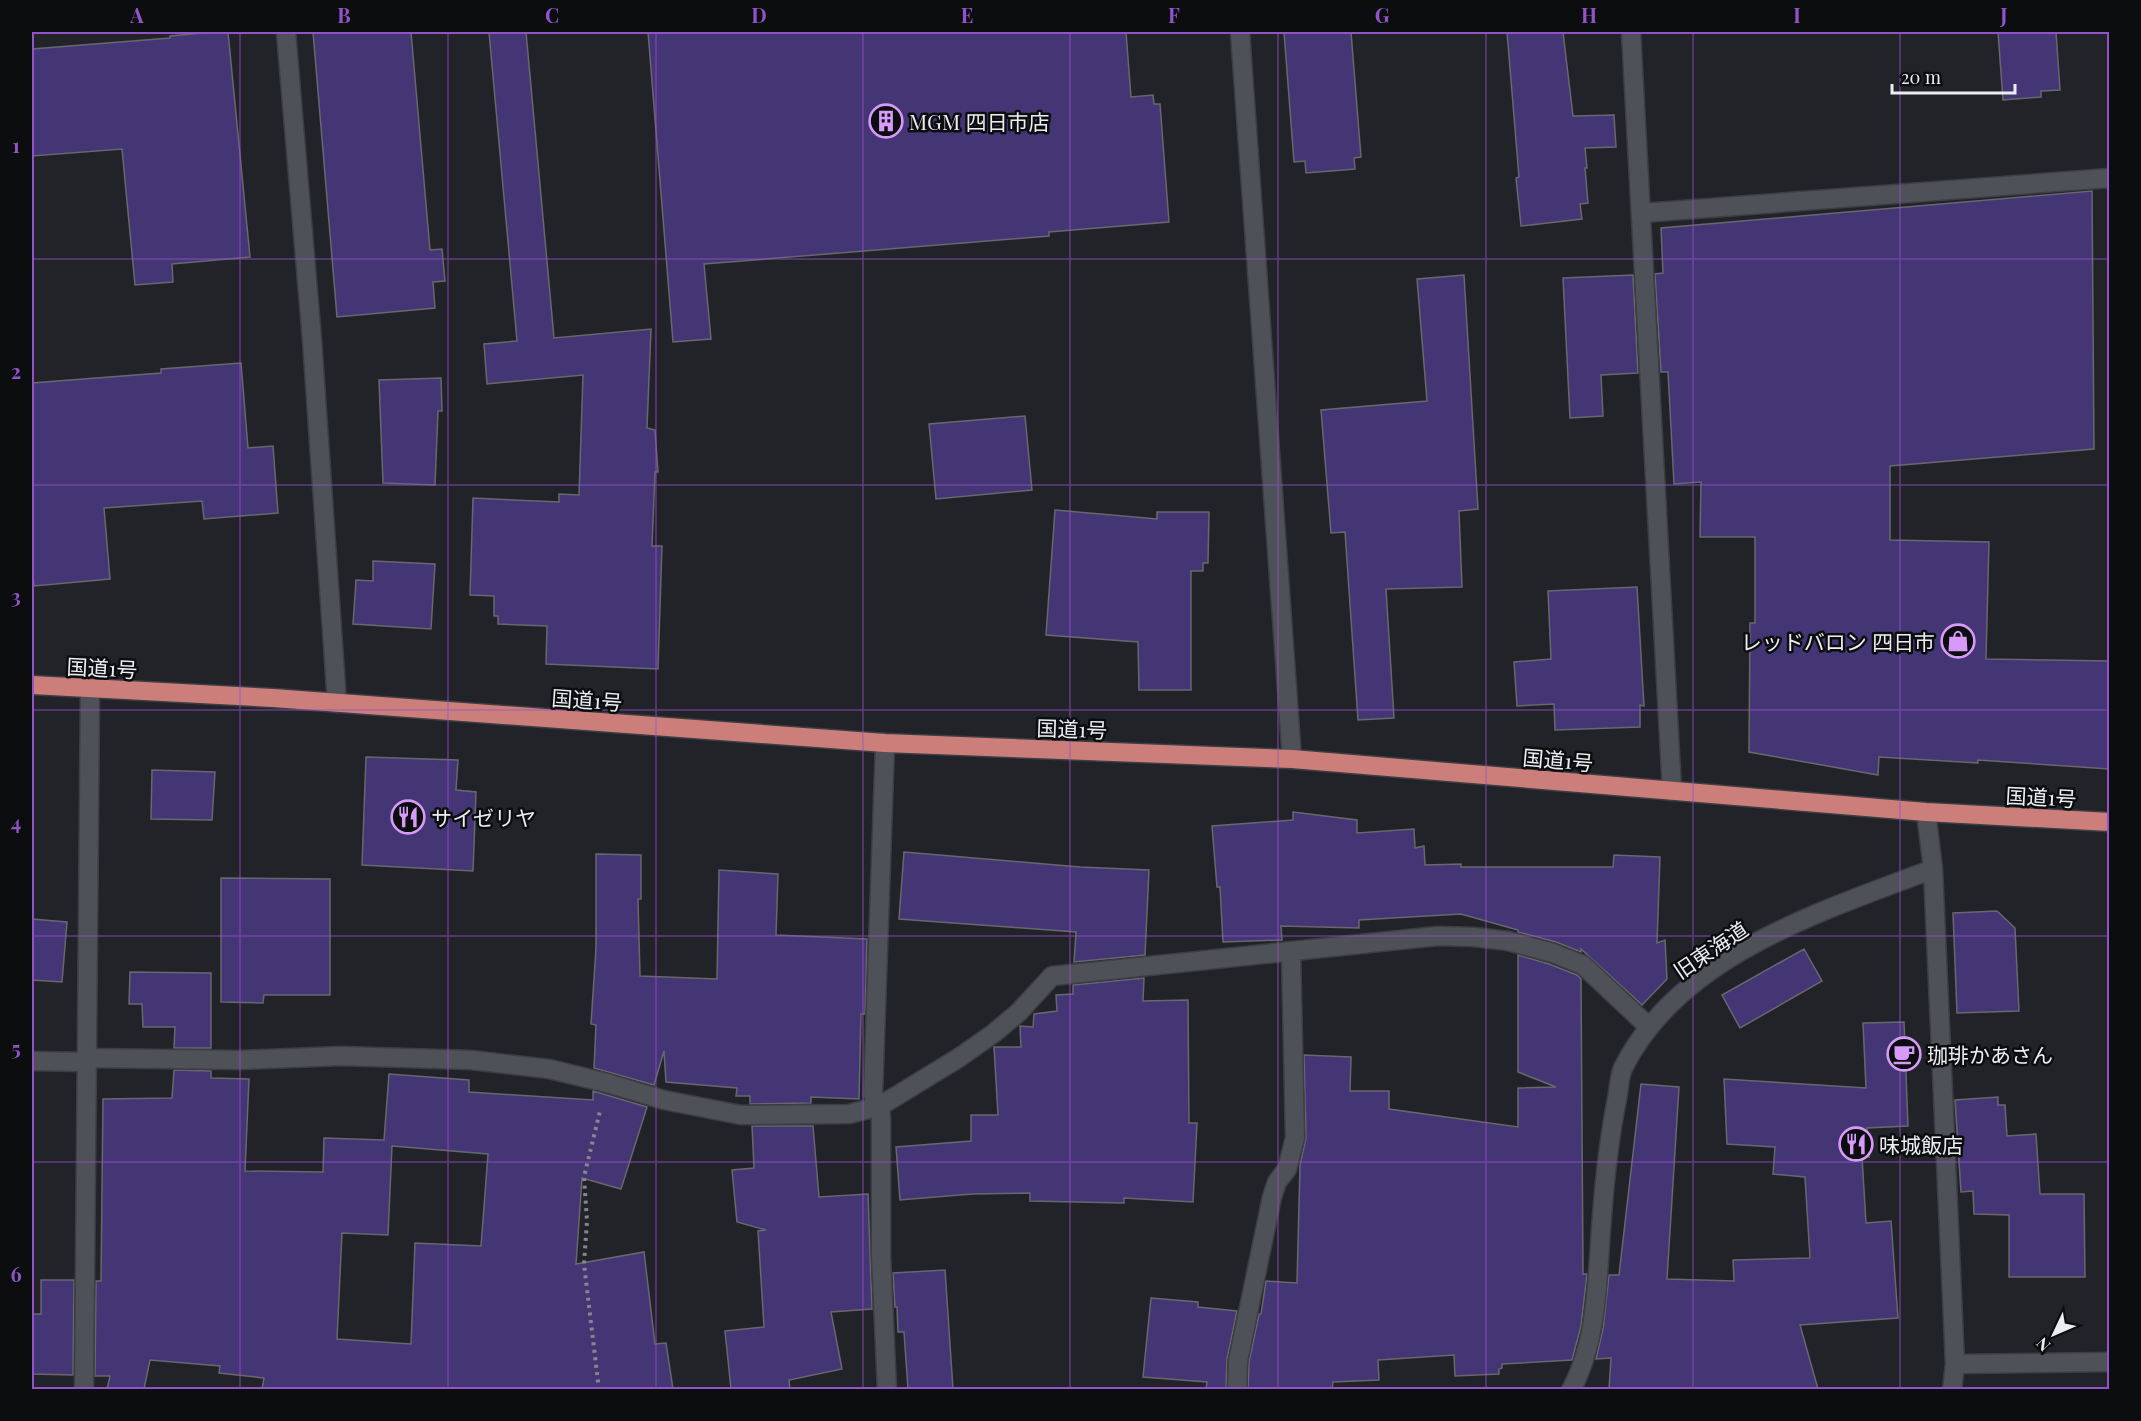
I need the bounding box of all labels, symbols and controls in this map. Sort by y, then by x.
text: A [129,1,144,28]
text: B [337,1,351,28]
text: C [545,1,559,28]
text: D [751,1,767,28]
text: E [961,1,973,28]
text: F [1168,1,1180,28]
text: G [1375,1,1390,28]
text: H [1581,1,1597,28]
text: I [1793,1,1801,28]
text: J [1999,1,2008,28]
scale bar [1892,57,2015,95]
text: 20 m [1901,65,1941,89]
building icon: MGM 四日市店 [868,103,904,139]
place label: MGM 四日市店 [909,107,1049,135]
text: 1 [12,131,20,158]
text: 2 [11,357,21,384]
text: 3 [11,582,21,609]
shop icon: レッドバロン 四日市 [1940,623,1976,659]
place label: レッドバロン 四日市 [1741,627,1935,655]
street label: 国道1号 [66,651,138,683]
street label: 国道1号 [551,683,623,715]
street label: 国道1号 [1036,713,1108,743]
street label: 国道1号 [1522,742,1594,776]
street label: 国道1号 [2005,780,2077,812]
restaurant icon: サイゼリヤ [390,799,426,835]
place label: サイゼリヤ [431,803,536,831]
text: 4 [11,808,21,835]
street label: 旧東海道 [1667,914,1753,984]
text: 5 [11,1034,21,1061]
cafe icon: 珈琲かあさん [1886,1036,1922,1072]
place label: 珈琲かあさん [1927,1040,2053,1068]
restaurant icon: 味城飯店 [1838,1126,1874,1162]
place label: 味城飯店 [1879,1130,1963,1158]
text: 6 [10,1260,22,1287]
north arrow [2024,1304,2084,1364]
text: N [2031,1333,2054,1356]

